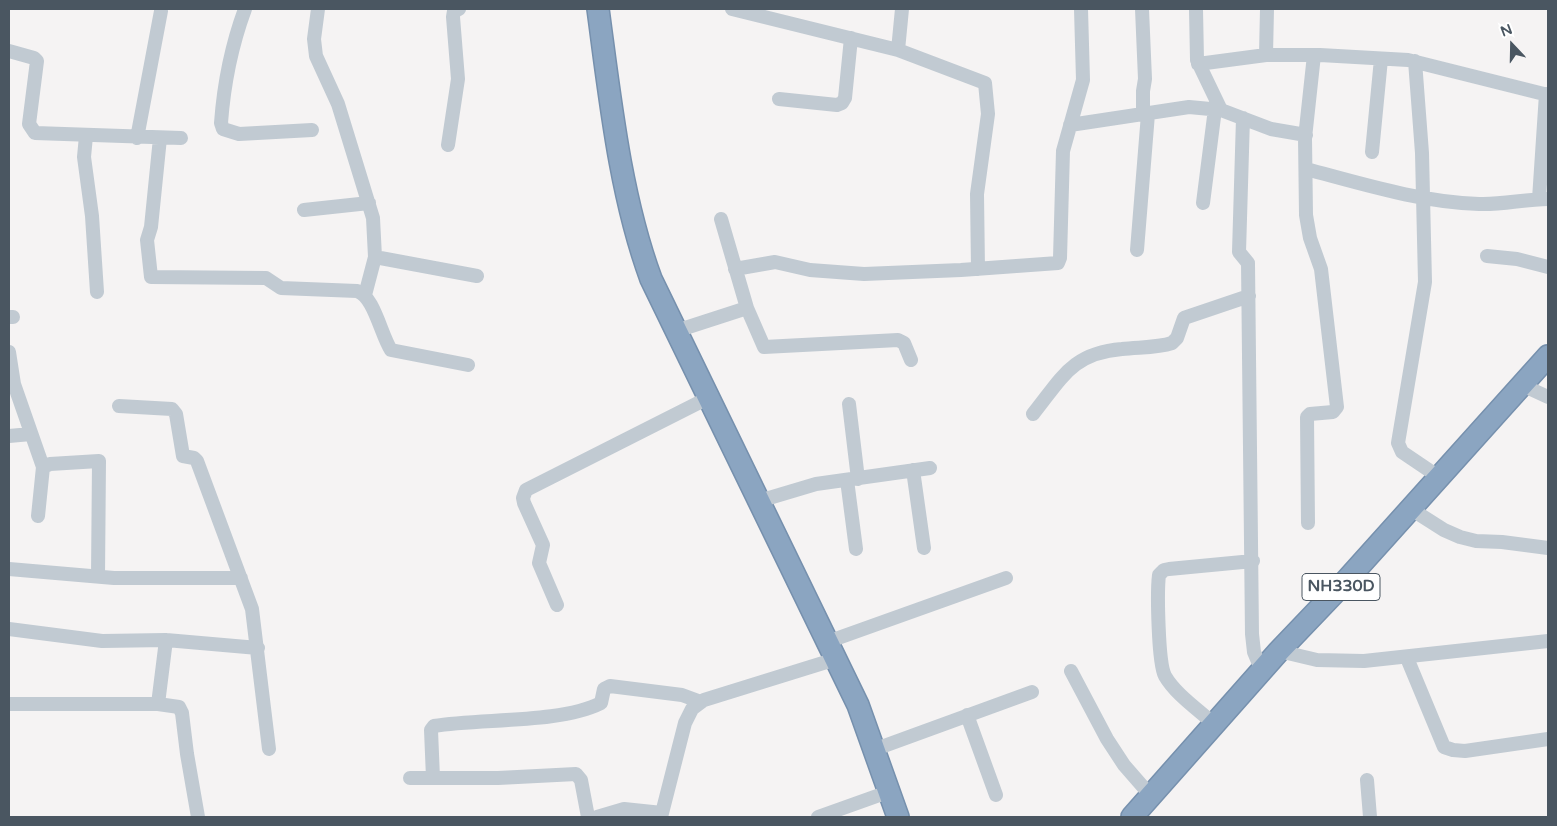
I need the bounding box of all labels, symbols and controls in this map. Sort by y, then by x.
north arrow [1487,20,1537,70]
text: N [1498,21,1515,40]
road number: NH330D [1302,574,1380,600]

